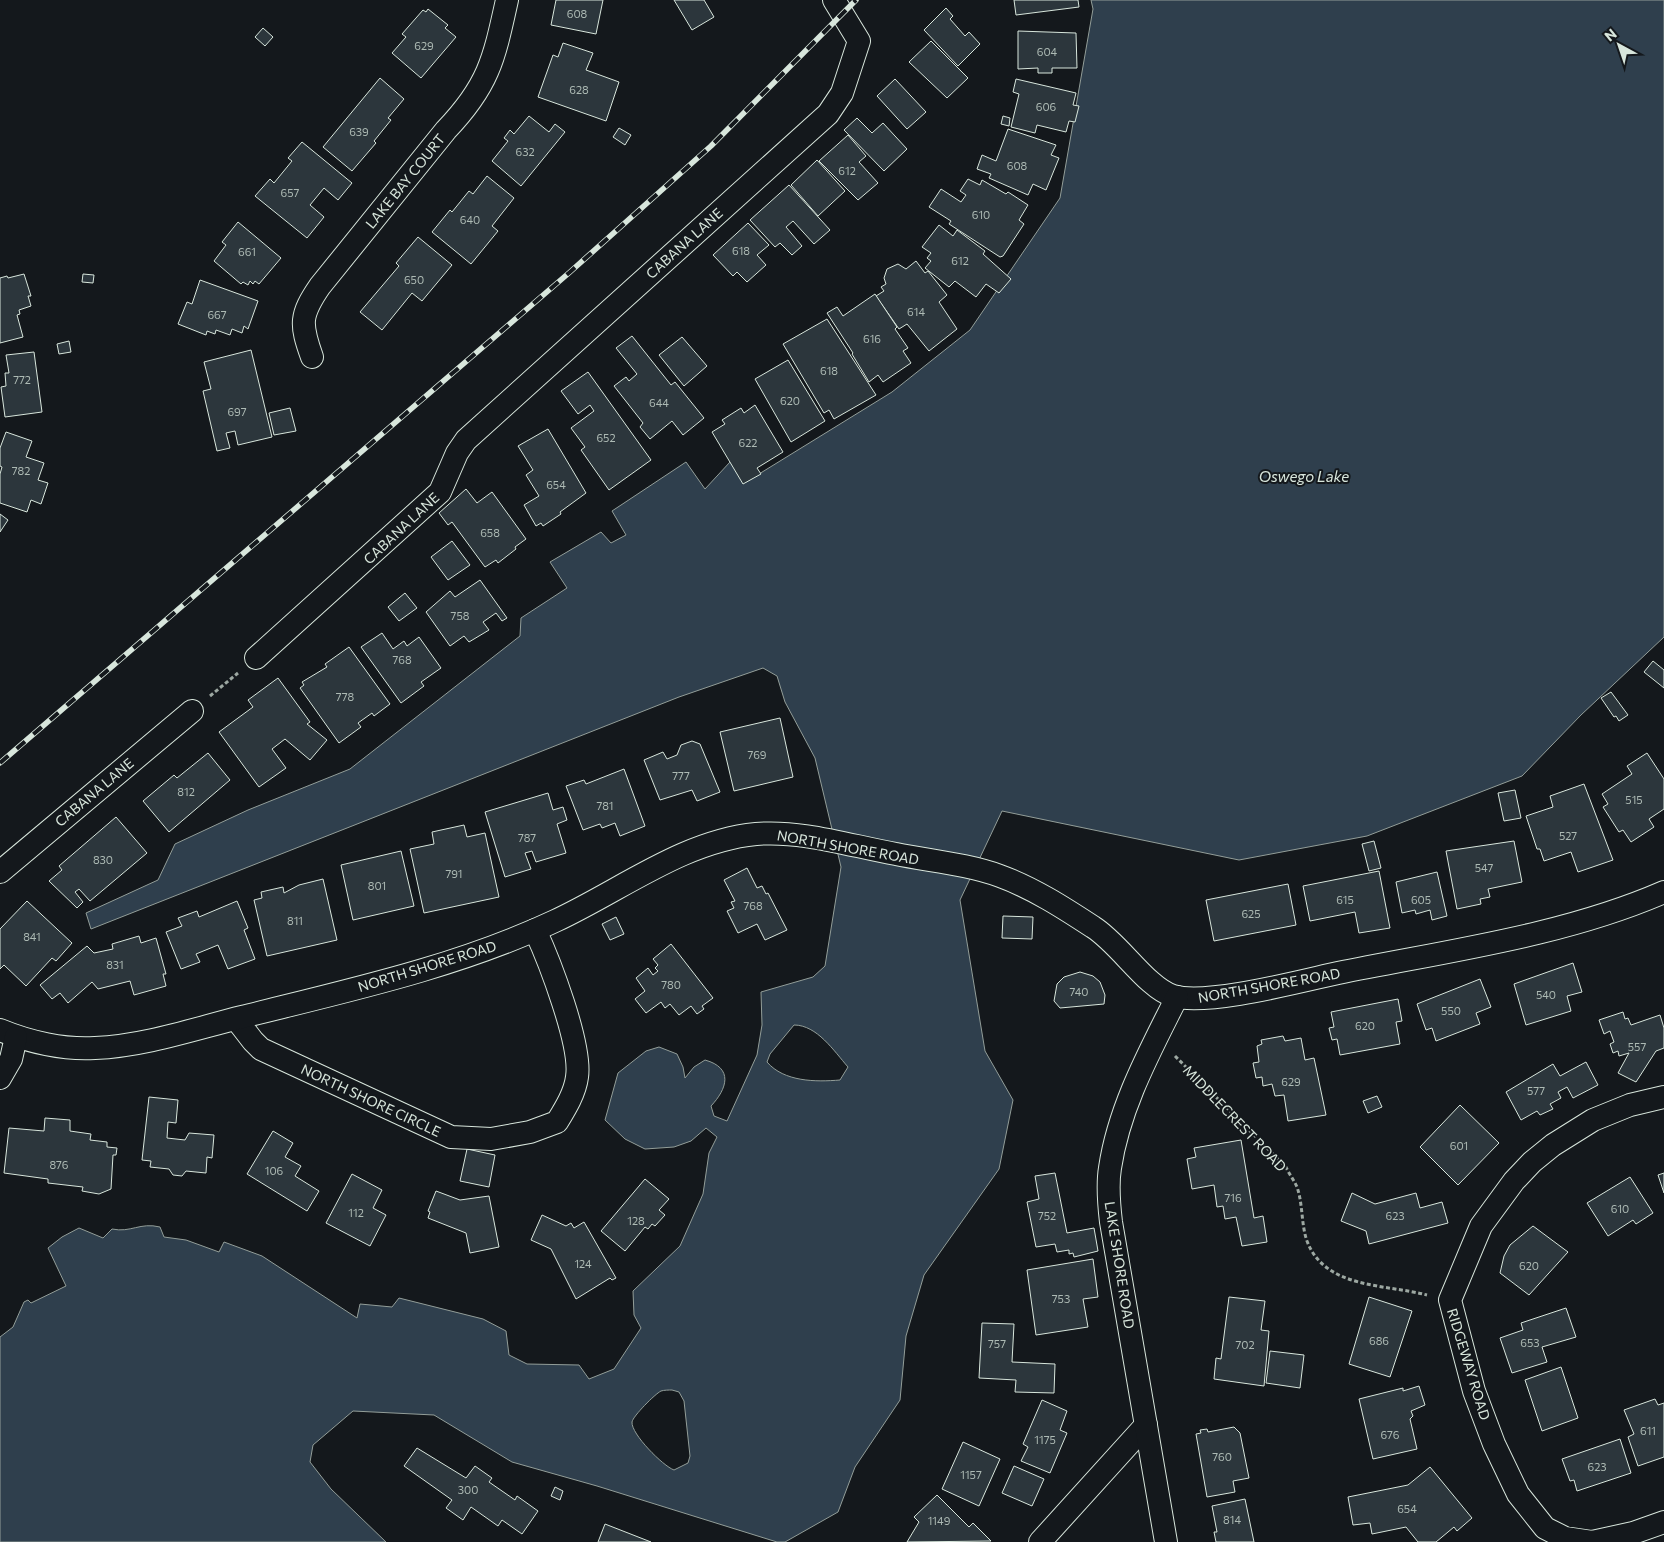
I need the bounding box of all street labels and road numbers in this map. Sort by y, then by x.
street label: LAKE BAY COURT [362,130,448,232]
street label: CABANA LANE [642,204,726,282]
street label: CABANA LANE [360,489,442,567]
street label: CABANA LANE [51,754,137,830]
street label: NORTH SHORE ROAD [776,826,920,868]
street label: NORTH SHORE ROAD [356,937,498,995]
street label: NORTH SHORE ROAD [1197,964,1341,1006]
street label: NORTH SHORE CIRCLE [298,1060,444,1140]
street label: MIDDLECREST ROAD [1180,1061,1290,1175]
street label: LAKE SHORE ROAD [1102,1200,1138,1330]
street label: RIDGEWAY ROAD [1444,1306,1494,1422]

